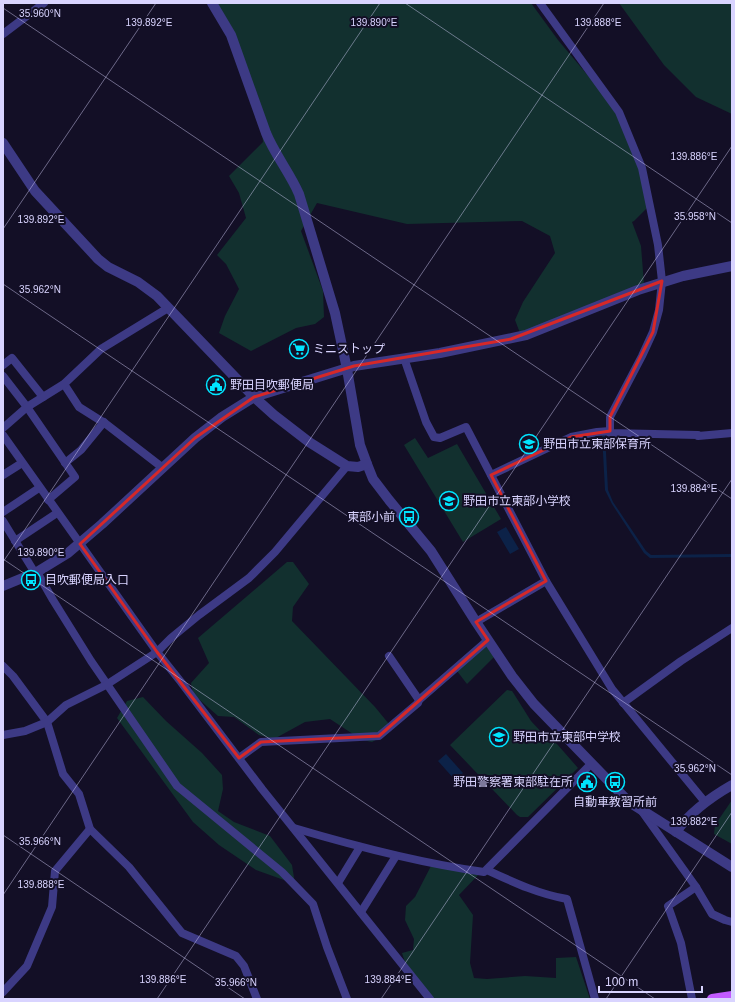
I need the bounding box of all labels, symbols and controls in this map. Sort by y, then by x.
text: 35.960°N [19,8,61,19]
text: 139.892°E [126,17,173,28]
text: 139.890°E [351,17,398,28]
text: 139.888°E [575,17,622,28]
text: 139.886°E [671,151,718,162]
text: 35.958°N [674,211,716,222]
text: 139.892°E [18,214,65,225]
text: 35.962°N [19,284,61,295]
supermarket icon: ミニストップ [288,338,310,360]
place label: ミニストップ [313,342,385,356]
public building icon: 野田目吹郵便局 [205,374,227,396]
place label: 野田目吹郵便局 [230,378,314,392]
school or university icon: 野田市立東部保育所 [518,433,540,455]
place label: 野田市立東部保育所 [543,437,651,451]
text: 139.884°E [671,483,718,494]
school or university icon: 野田市立東部小学校 [438,490,460,512]
place label: 野田市立東部小学校 [463,494,571,508]
bus stop icon: 東部小前 [398,506,420,528]
place label: 東部小前 [347,510,395,524]
text: 139.890°E [18,547,65,558]
bus stop icon: 目吹郵便局入口 [20,569,42,591]
place label: 目吹郵便局入口 [45,573,129,587]
school or university icon: 野田市立東部中学校 [488,726,510,748]
place label: 野田市立東部中学校 [513,730,621,744]
text: 35.962°N [674,763,716,774]
public building icon: 野田警察署東部駐在所 [576,771,598,793]
bus stop icon: 自動車教習所前 [604,771,626,793]
place label: 野田警察署東部駐在所 [453,775,573,789]
place label: 自動車教習所前 [573,795,657,809]
text: 139.882°E [671,816,718,827]
text: 35.966°N [19,836,61,847]
text: 139.888°E [18,879,65,890]
scale bar [599,968,702,994]
text: 139.886°E [140,974,187,985]
text: 139.884°E [365,974,412,985]
text: 100 m [605,975,638,989]
text: 35.966°N [215,977,257,988]

